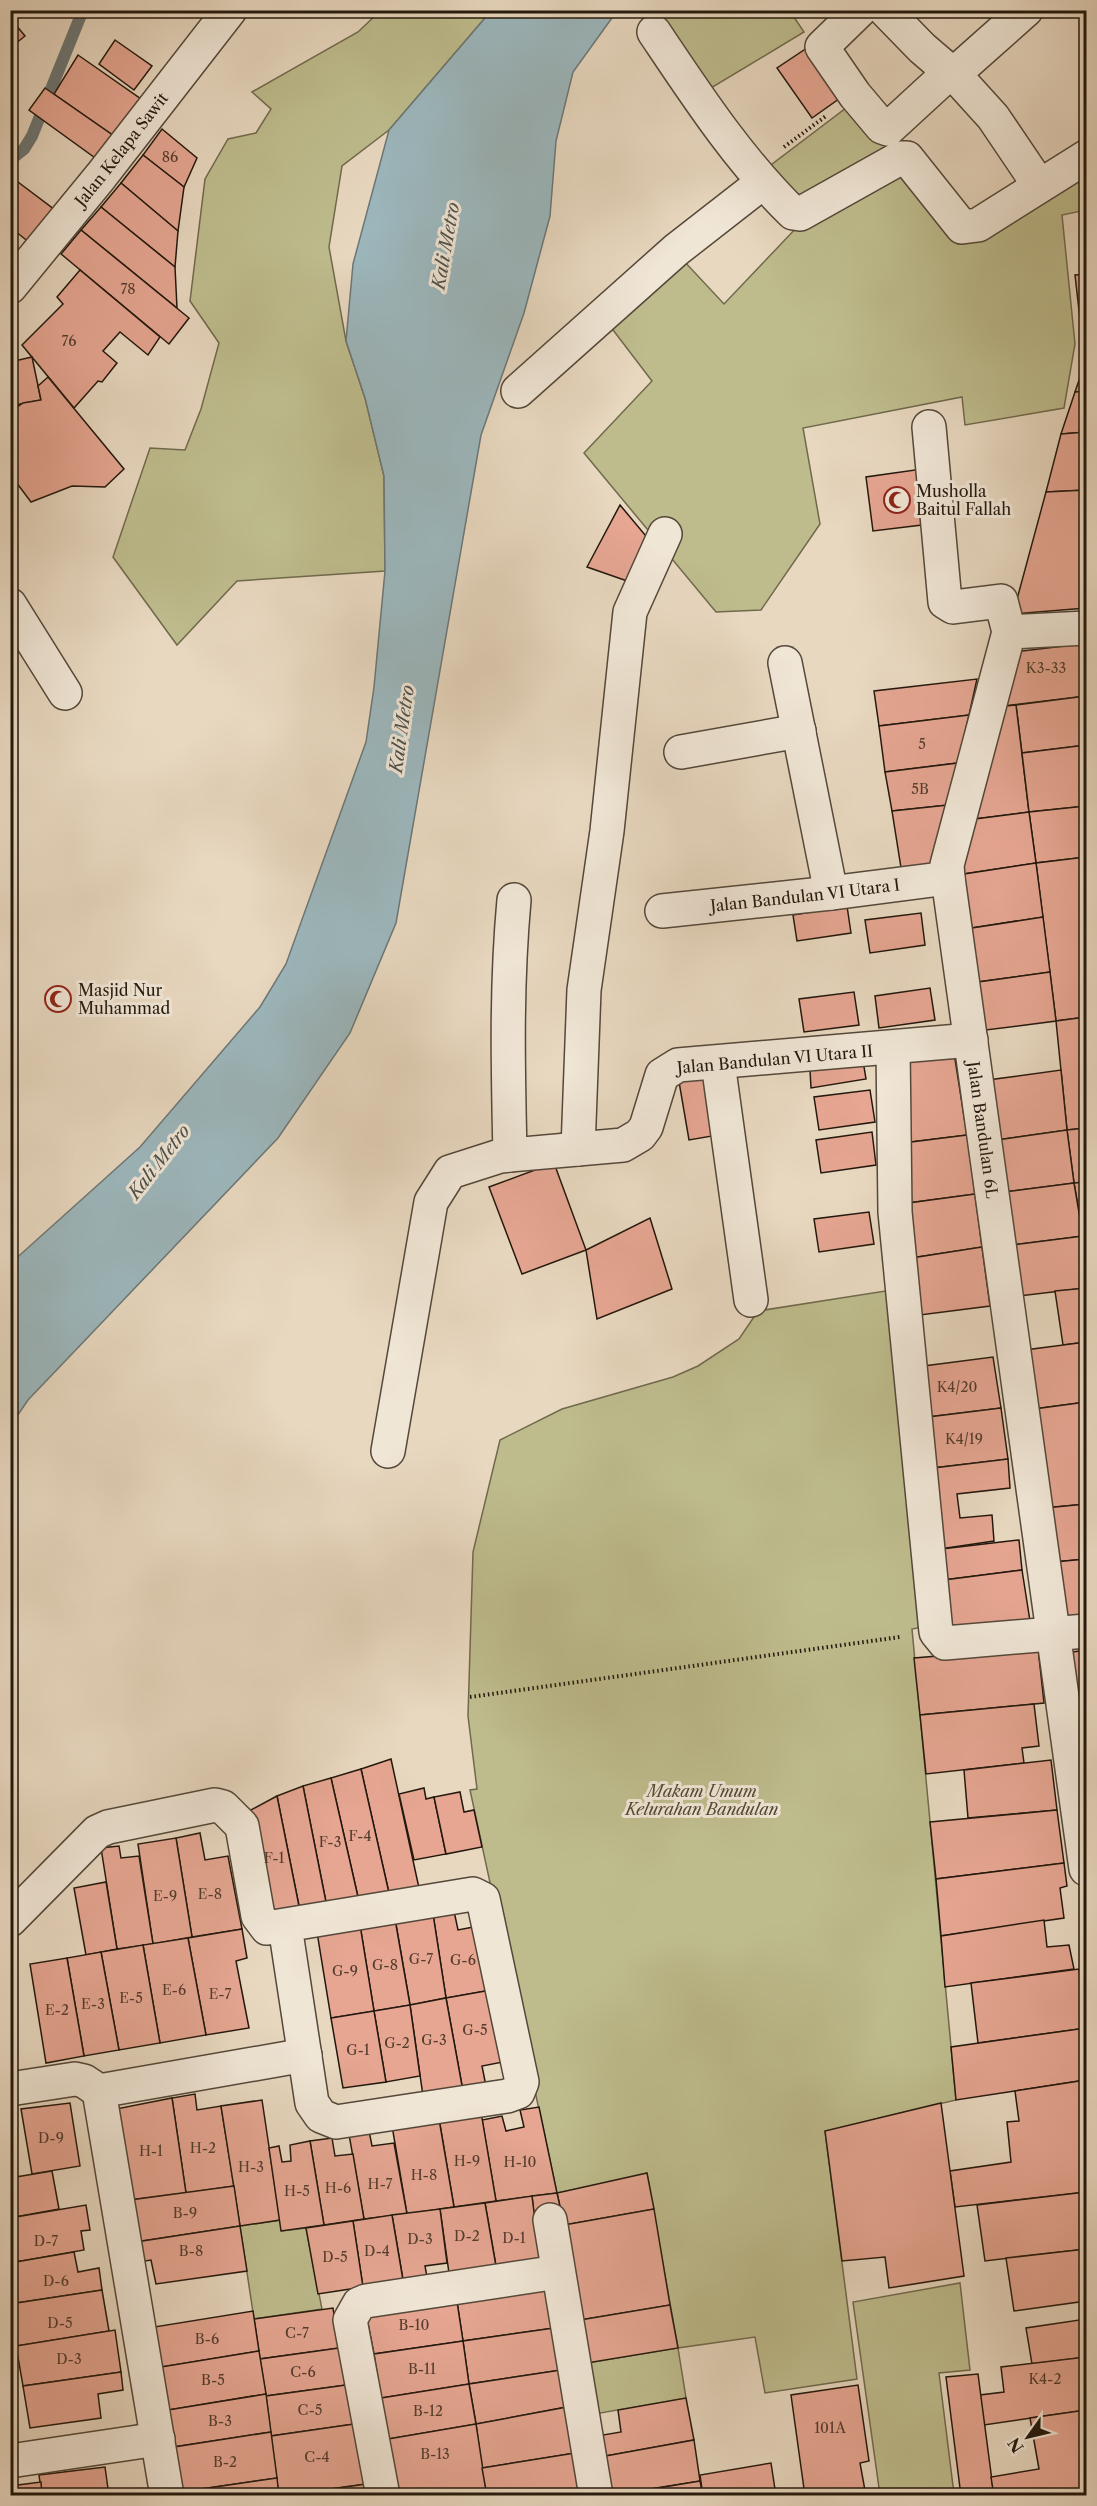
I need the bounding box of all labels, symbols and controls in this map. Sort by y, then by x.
street label: Jalan Kelapa Sawit [68,88,172,213]
house number: 86 [162,148,178,166]
water label: Kali Metro [427,201,464,293]
house number: 78 [120,280,136,298]
house number: 76 [62,332,76,350]
place label: Musholla Baitul Fallah [916,481,1011,519]
mosque icon: Musholla Baitul Fallah [882,485,912,515]
house number: K3-33 [1026,659,1066,677]
water label: Kali Metro [385,684,419,776]
house number: 5 [918,735,926,753]
house number: 5B [911,780,929,798]
street label: Jalan Bandulan VI Utara I [706,874,901,916]
place label: Masjid Nur Muhammad [78,980,170,1018]
mosque icon: Masjid Nur Muhammad [43,984,73,1014]
street label: Jalan Bandulan VI Utara II [673,1040,874,1078]
street label: Jalan Bandulan 6L [963,1057,1003,1200]
water label: Kali Metro [122,1121,195,1205]
house number: K4/20 [937,1378,977,1396]
house number: K4/19 [945,1430,983,1448]
park label: Makam Umum Kelurahan Bandulan [624,1781,778,1819]
house number: F-4 [348,1827,372,1845]
house number: F-3 [319,1833,341,1851]
house number: F-1 [264,1849,284,1867]
house number: E-8 [198,1885,222,1903]
house number: E-9 [153,1887,177,1905]
house number: G-7 [409,1950,433,1968]
house number: G-6 [450,1951,476,1969]
house number: G-8 [372,1956,398,1974]
house number: G-9 [332,1962,358,1980]
house number: E-6 [162,1981,186,1999]
house number: E-7 [209,1985,231,2003]
house number: E-5 [119,1989,143,2007]
house number: E-3 [81,1995,105,2013]
house number: E-2 [45,2001,69,2019]
house number: G-5 [462,2021,488,2039]
house number: G-3 [421,2031,447,2049]
house number: G-2 [384,2034,410,2052]
house number: G-1 [346,2041,370,2059]
house number: D-9 [38,2129,64,2147]
house number: H-2 [190,2139,216,2157]
house number: H-1 [139,2142,163,2160]
house number: H-9 [454,2152,480,2170]
house number: H-10 [504,2153,537,2171]
house number: H-3 [238,2158,264,2176]
house number: H-8 [411,2166,437,2184]
house number: H-7 [368,2175,393,2193]
house number: H-6 [325,2179,351,2197]
house number: H-5 [284,2182,310,2200]
house number: B-9 [173,2204,197,2222]
house number: D-2 [454,2227,480,2245]
house number: D-1 [502,2229,526,2247]
house number: D-3 [407,2230,433,2248]
house number: D-7 [34,2232,58,2250]
house number: B-8 [179,2242,203,2260]
house number: D-4 [364,2242,390,2260]
house number: D-5 [322,2248,348,2266]
house number: D-6 [43,2272,69,2290]
house number: D-5 [47,2314,73,2332]
house number: B-10 [399,2316,430,2334]
house number: C-7 [285,2324,309,2342]
house number: B-6 [195,2330,219,2348]
house number: D-3 [56,2350,82,2368]
house number: B-11 [408,2360,436,2378]
house number: C-6 [290,2363,316,2381]
house number: K4-2 [1028,2370,1062,2388]
house number: B-5 [201,2371,225,2389]
house number: C-5 [298,2401,322,2419]
house number: B-12 [413,2402,443,2420]
north arrow [998,2407,1058,2467]
house number: B-3 [208,2412,232,2430]
house number: 101A [814,2419,846,2437]
text: N [1003,2434,1028,2457]
house number: B-13 [420,2445,450,2463]
house number: C-4 [304,2448,330,2466]
house number: B-2 [213,2453,237,2471]

